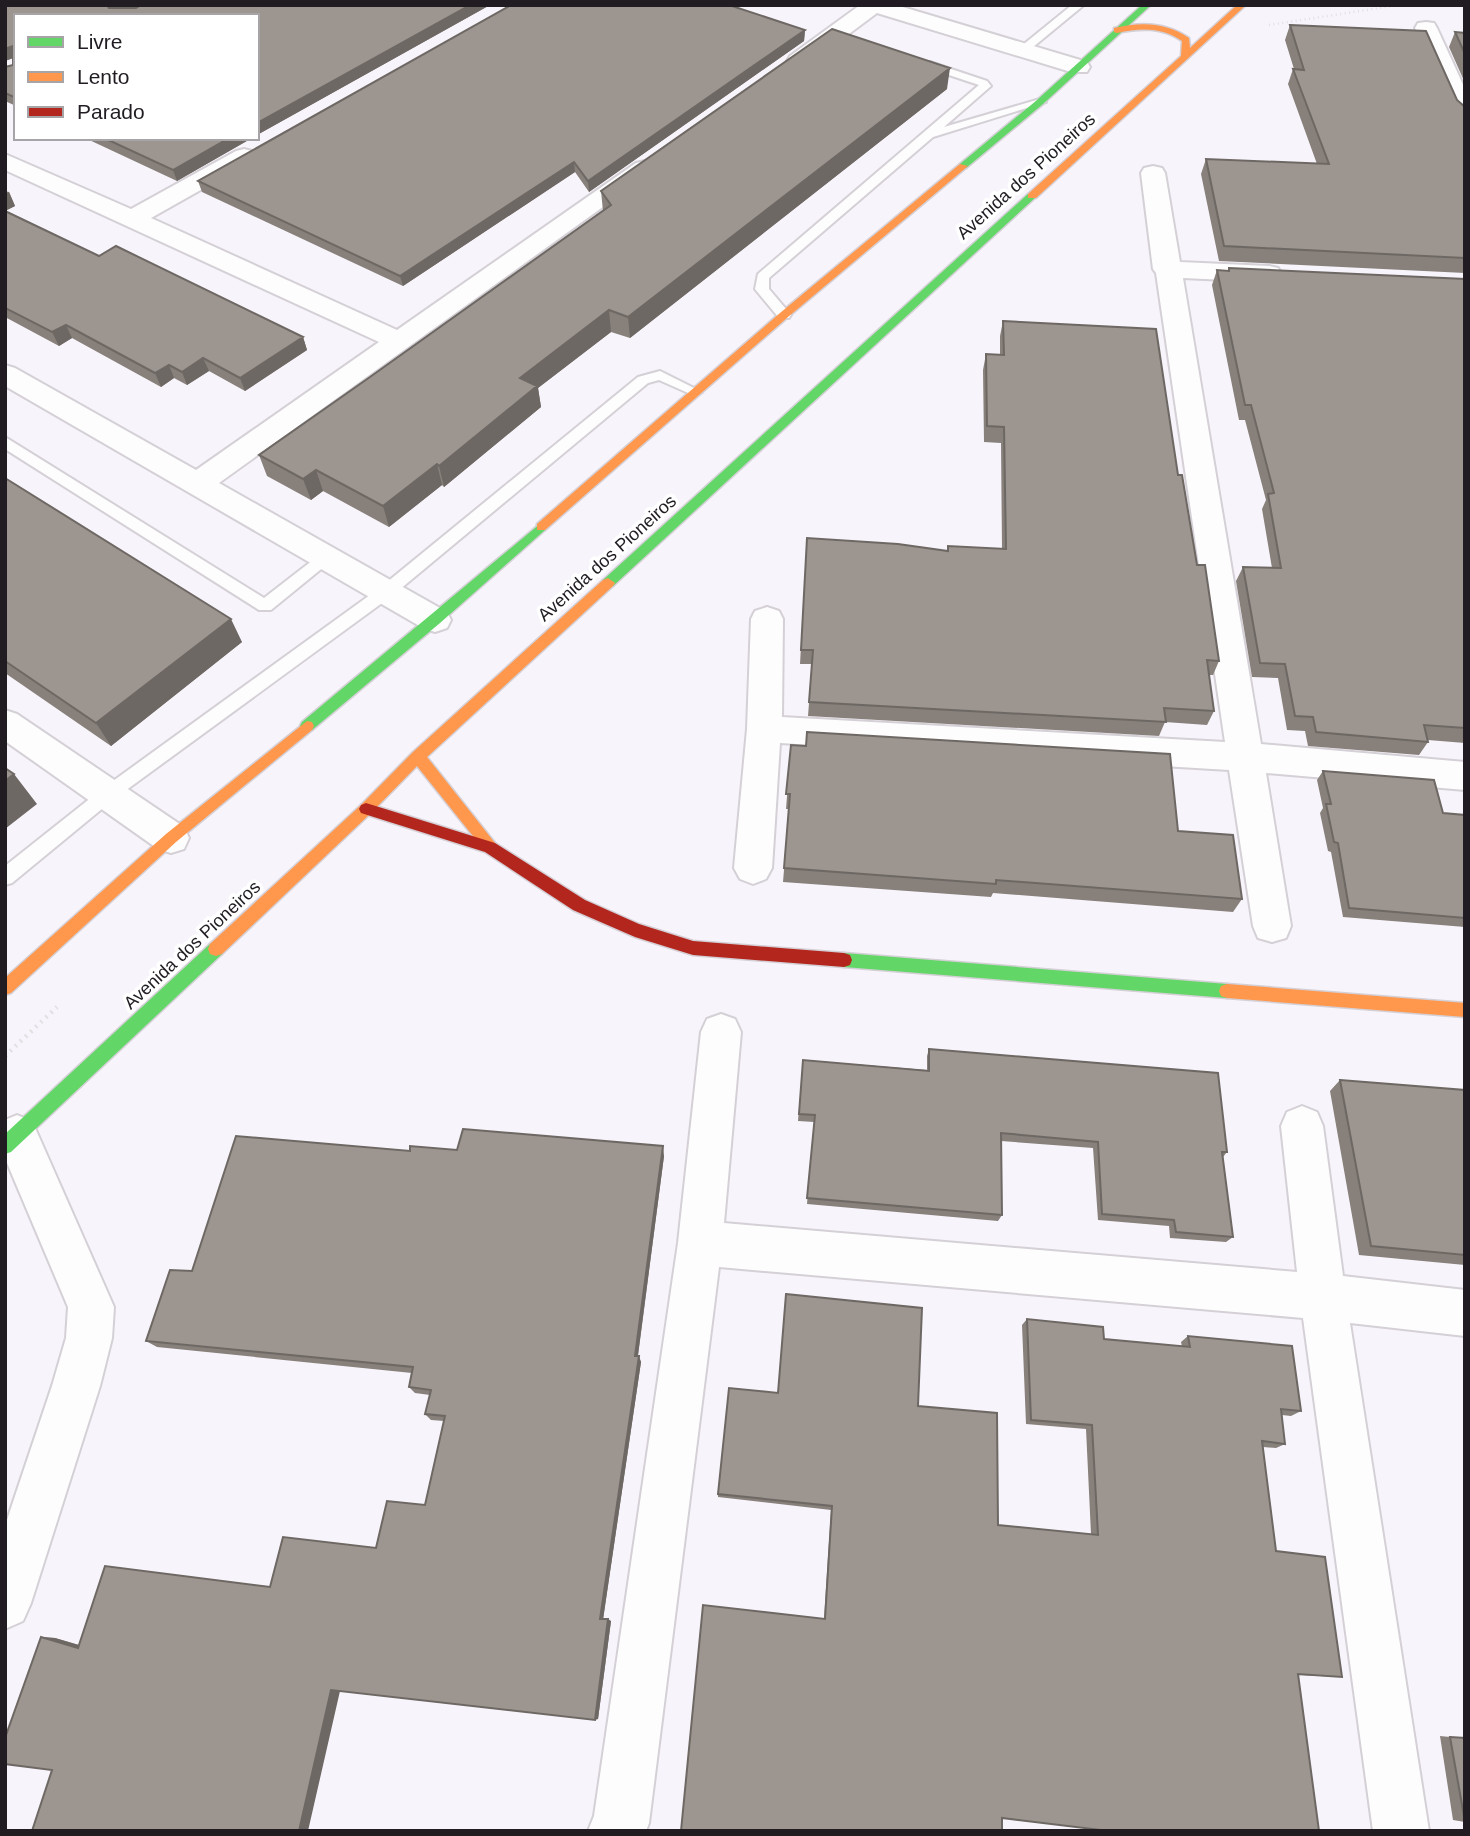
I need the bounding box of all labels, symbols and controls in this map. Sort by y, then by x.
legend [14,14,259,140]
text: Livre [77,30,123,53]
text: Lento [77,65,130,88]
text: Parado [77,100,145,123]
street label: Avenida dos Pioneiros [953,109,1099,243]
street label: Avenida dos Pioneiros [534,491,680,625]
street label: Avenida dos Pioneiros [120,877,264,1013]

